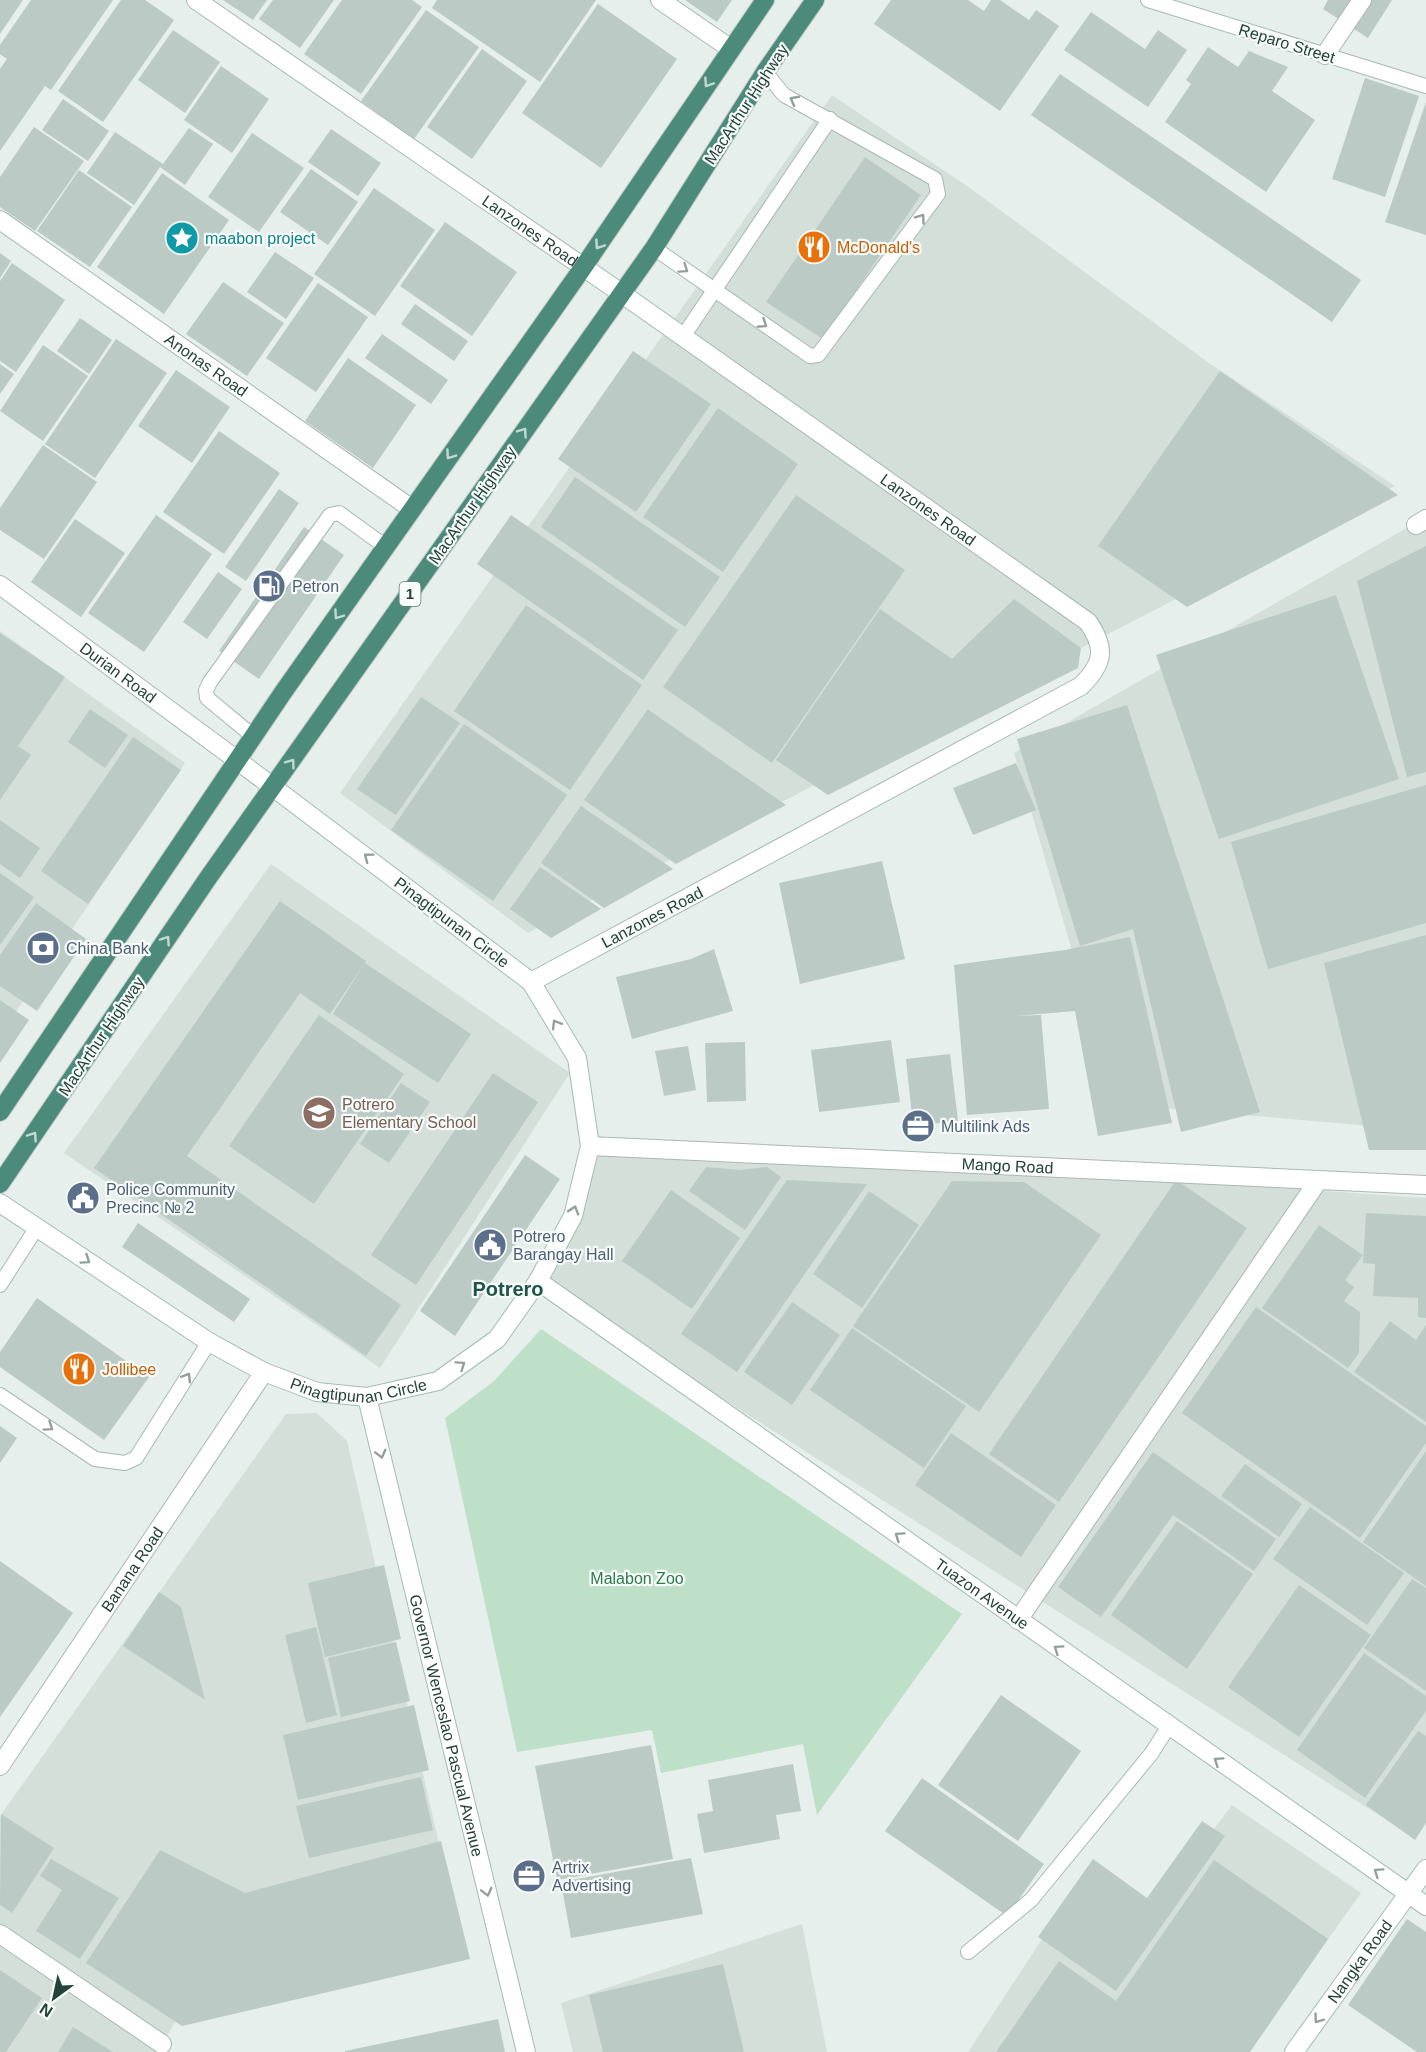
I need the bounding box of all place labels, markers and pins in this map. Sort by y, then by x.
place icon: maabon project [164,220,200,256]
restaurant icon: McDonald's [796,229,832,265]
place label: maabon project [205,230,316,247]
place label: McDonald's [837,239,920,256]
fuel station icon: Petron [251,568,287,604]
place label: Petron [292,578,339,595]
bank icon: China Bank [25,930,61,966]
place label: China Bank [66,940,150,957]
school or university icon: Potrero Elementary School [301,1095,337,1131]
place label: Potrero Elementary School [342,1096,476,1131]
office icon: Multilink Ads [900,1108,936,1144]
place label: Multilink Ads [941,1118,1030,1135]
public building icon: Police Community Precinc № 2 [65,1180,101,1216]
place label: Police Community Precinc № 2 [106,1181,235,1216]
public building icon: Potrero Barangay Hall [472,1227,508,1263]
place label: Potrero Barangay Hall [513,1228,614,1263]
restaurant icon: Jollibee [61,1351,97,1387]
place label: Jollibee [102,1361,156,1378]
office icon: Artrix Advertising [511,1858,547,1894]
place label: Artrix Advertising [552,1859,631,1894]

